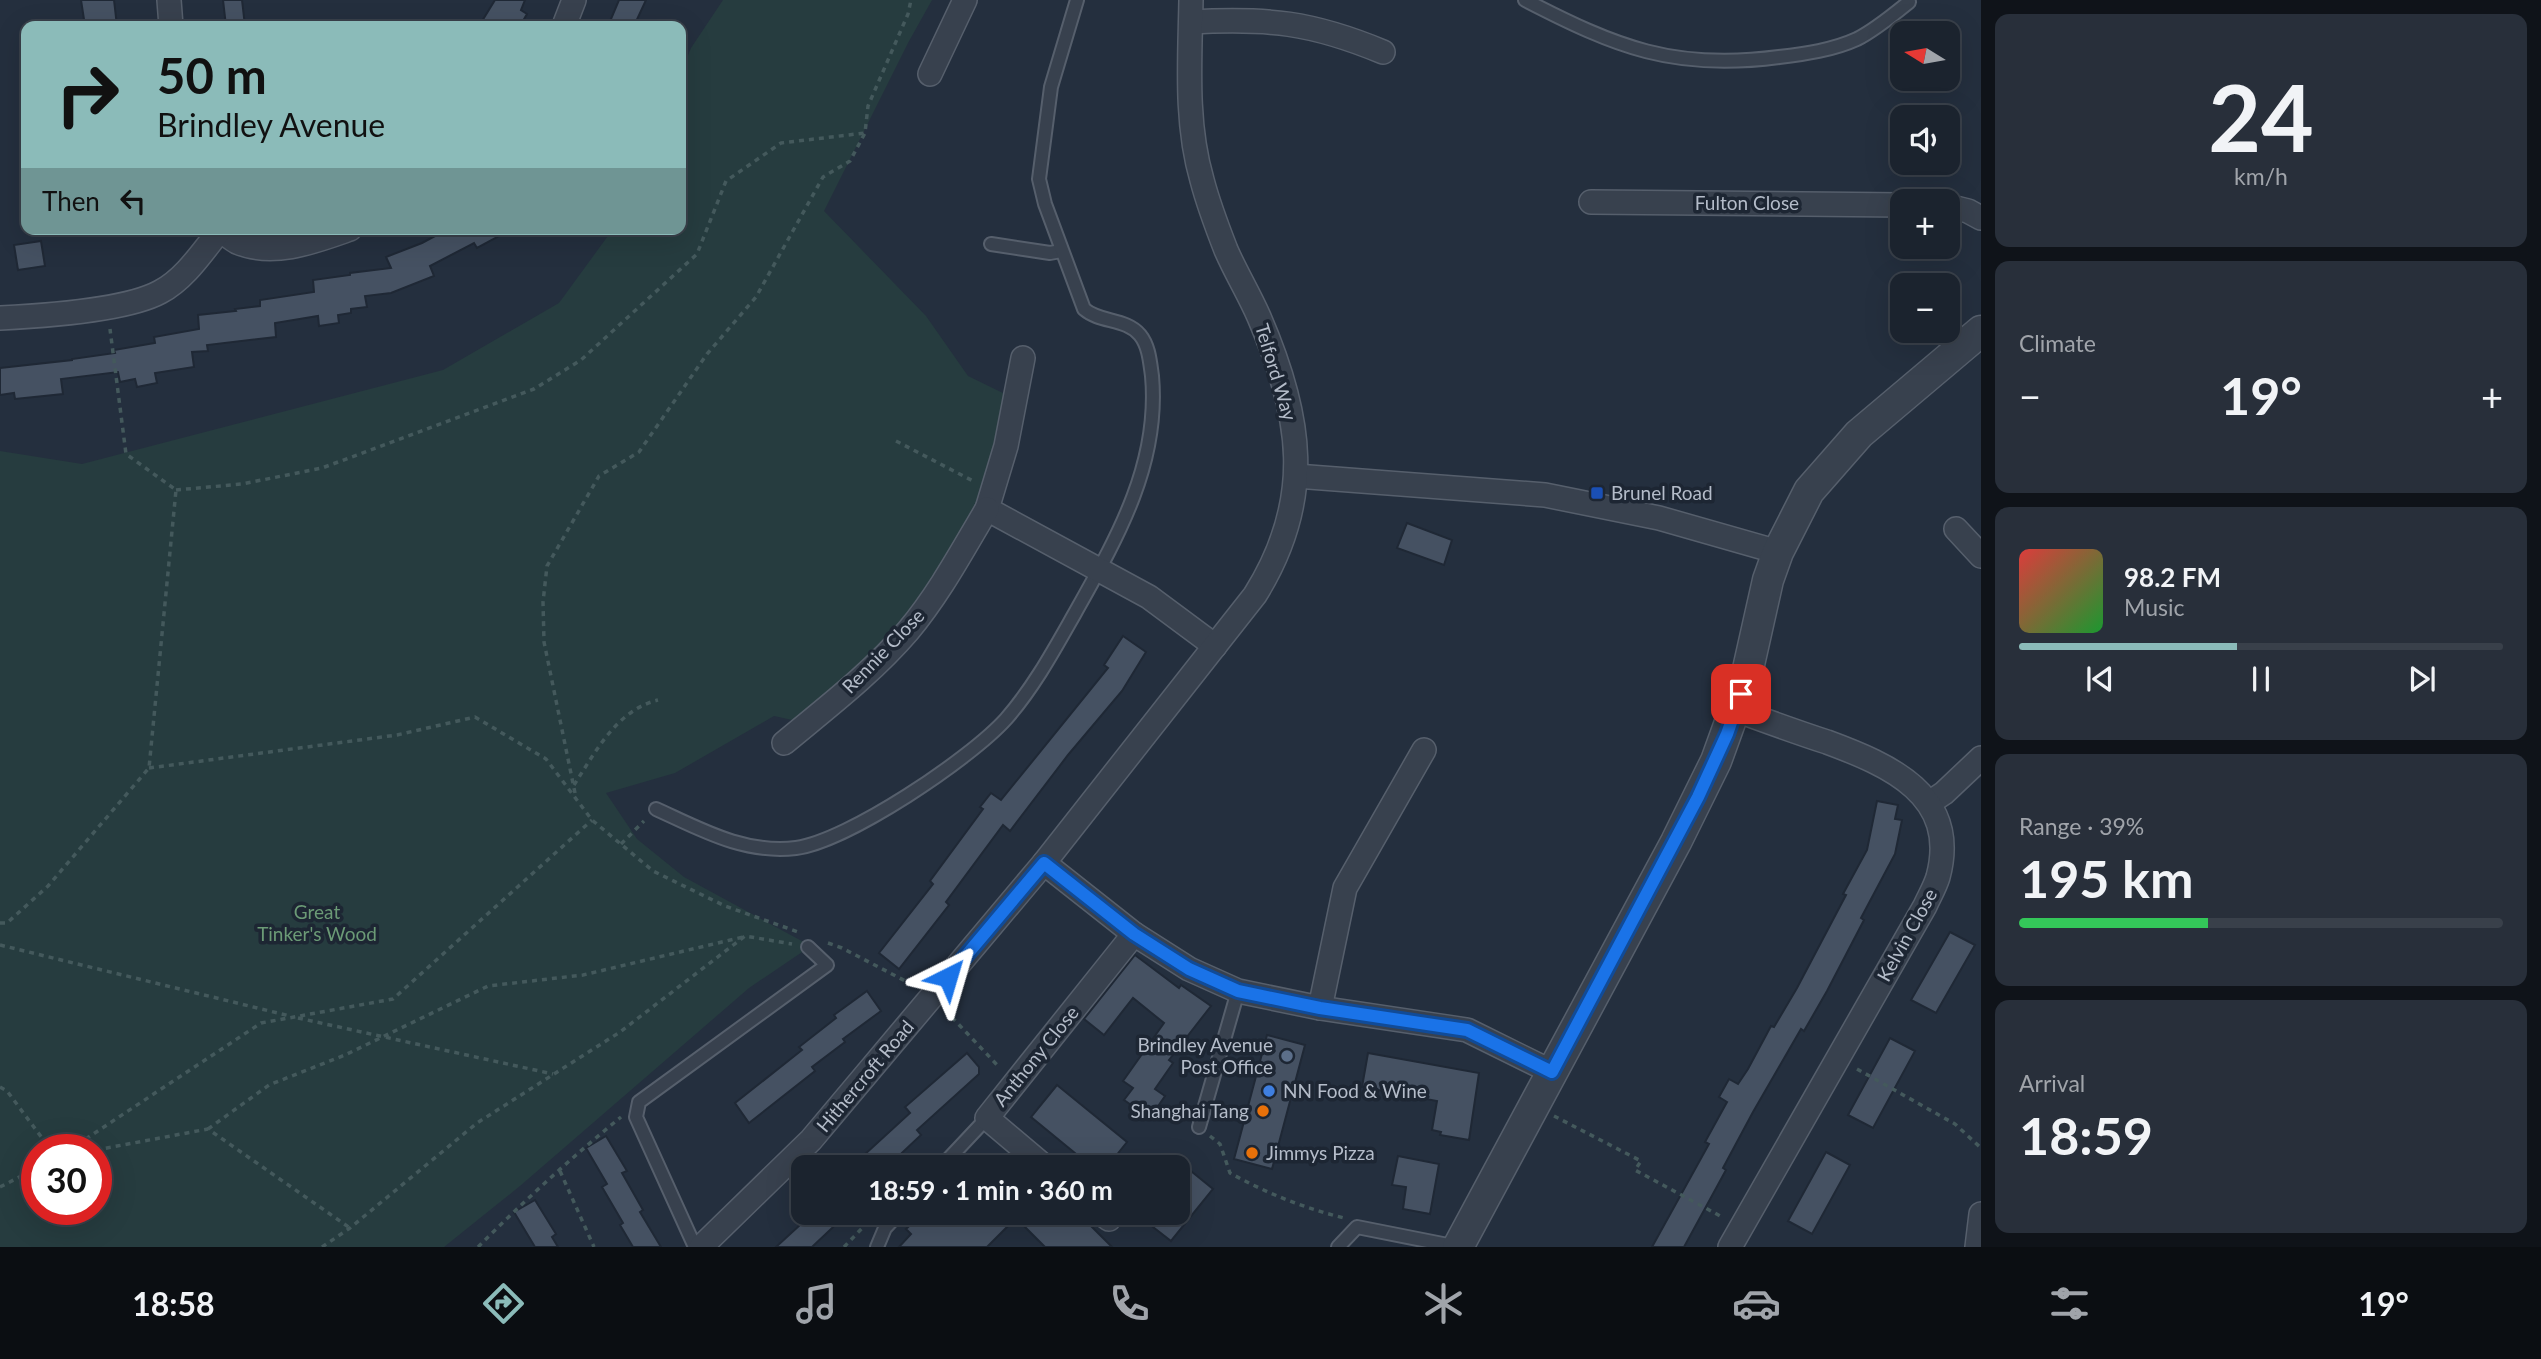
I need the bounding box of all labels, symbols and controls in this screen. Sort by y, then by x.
north arrow [1890,21,1960,91]
map controls [1890,21,1960,343]
text: 50 m [157,46,267,104]
icon: right [42,49,133,140]
text: 24 [2208,62,2314,171]
text: Brindley Avenue [157,105,385,144]
button: sound [1890,105,1960,175]
text: km/h [2234,162,2288,190]
icon: left [114,182,152,220]
text: Then [42,185,100,217]
button: + [1890,189,1960,259]
street label: Fulton Close [1695,191,1799,214]
button: − [1890,273,1960,343]
street label: Telford Way [1251,321,1302,423]
text: Climate [2019,329,2096,357]
text: 19° [2220,364,2302,426]
text: − [2019,373,2041,419]
text: + [2481,373,2503,419]
place label: Brunel Road [1611,481,1713,504]
marker: Brunel Road [1589,485,1605,501]
text: 98.2 FM [2124,561,2221,593]
text: Music [2124,593,2184,621]
street label: Rennie Close [837,604,928,698]
icon: previous [2081,660,2119,698]
icon: pause [2242,660,2280,698]
icon: next [2403,660,2441,698]
pin [1711,664,1771,724]
icon: arrive [1722,675,1760,713]
text: Range · 39% [2019,812,2144,840]
text: 195 km [2019,847,2193,909]
street label: Kelvin Close [1872,884,1941,985]
park label: Great Tinker's Wood [257,900,377,945]
position arrow [911,940,985,1014]
street label: Anthony Close [988,1001,1083,1110]
street label: Hithercroft Road [811,1015,918,1136]
place label: Brindley Avenue Post Office [1137,1033,1273,1078]
marker: Brindley Avenue Post Office [1279,1048,1295,1064]
text: Arrival [2019,1069,2085,1097]
place label: NN Food & Wine [1283,1079,1427,1102]
marker: NN Food & Wine [1261,1083,1277,1099]
place label: Shanghai Tang [1130,1099,1249,1122]
marker: Shanghai Tang [1255,1103,1271,1119]
text: 18:59 [2019,1104,2153,1166]
speed limit sign: 30 [21,1134,112,1225]
place label: Jimmys Pizza [1266,1141,1375,1164]
marker: Jimmys Pizza [1244,1145,1260,1161]
text: 18:59 · 1 min · 360 m [868,1174,1113,1206]
icon: directions [479,1279,528,1328]
icon: music [792,1279,841,1328]
icon: phone [1105,1279,1154,1328]
icon: climate [1419,1279,1468,1328]
icon: car [1732,1279,1781,1328]
icon: filters [2045,1279,2094,1328]
text: 18:58 [132,1284,215,1323]
text: 19° [2358,1284,2409,1323]

